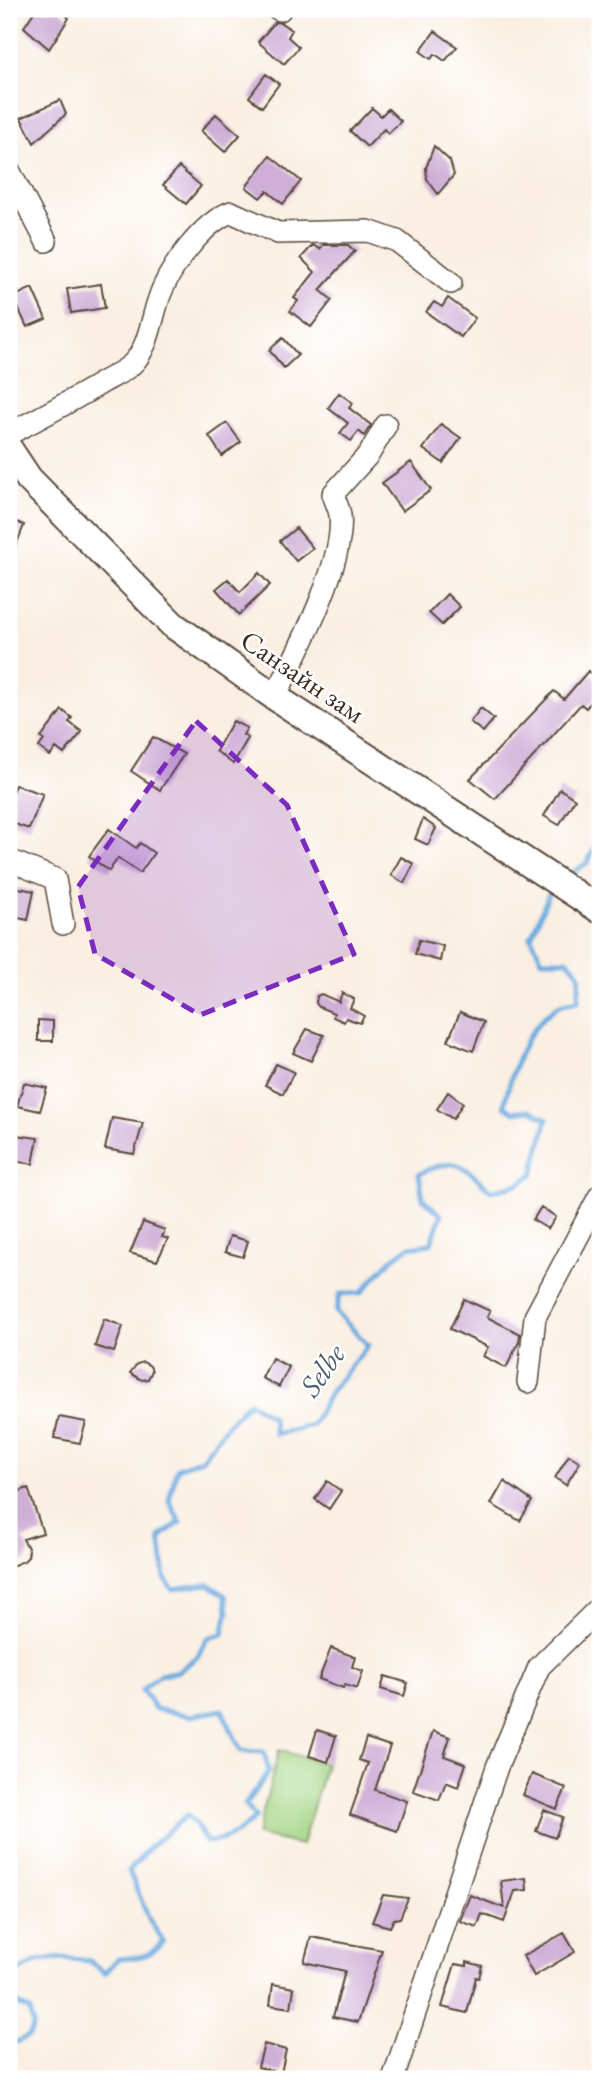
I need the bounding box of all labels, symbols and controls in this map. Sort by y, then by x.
street label: Санзайн зам [234,621,372,731]
water label: Selbe [290,1336,354,1405]

